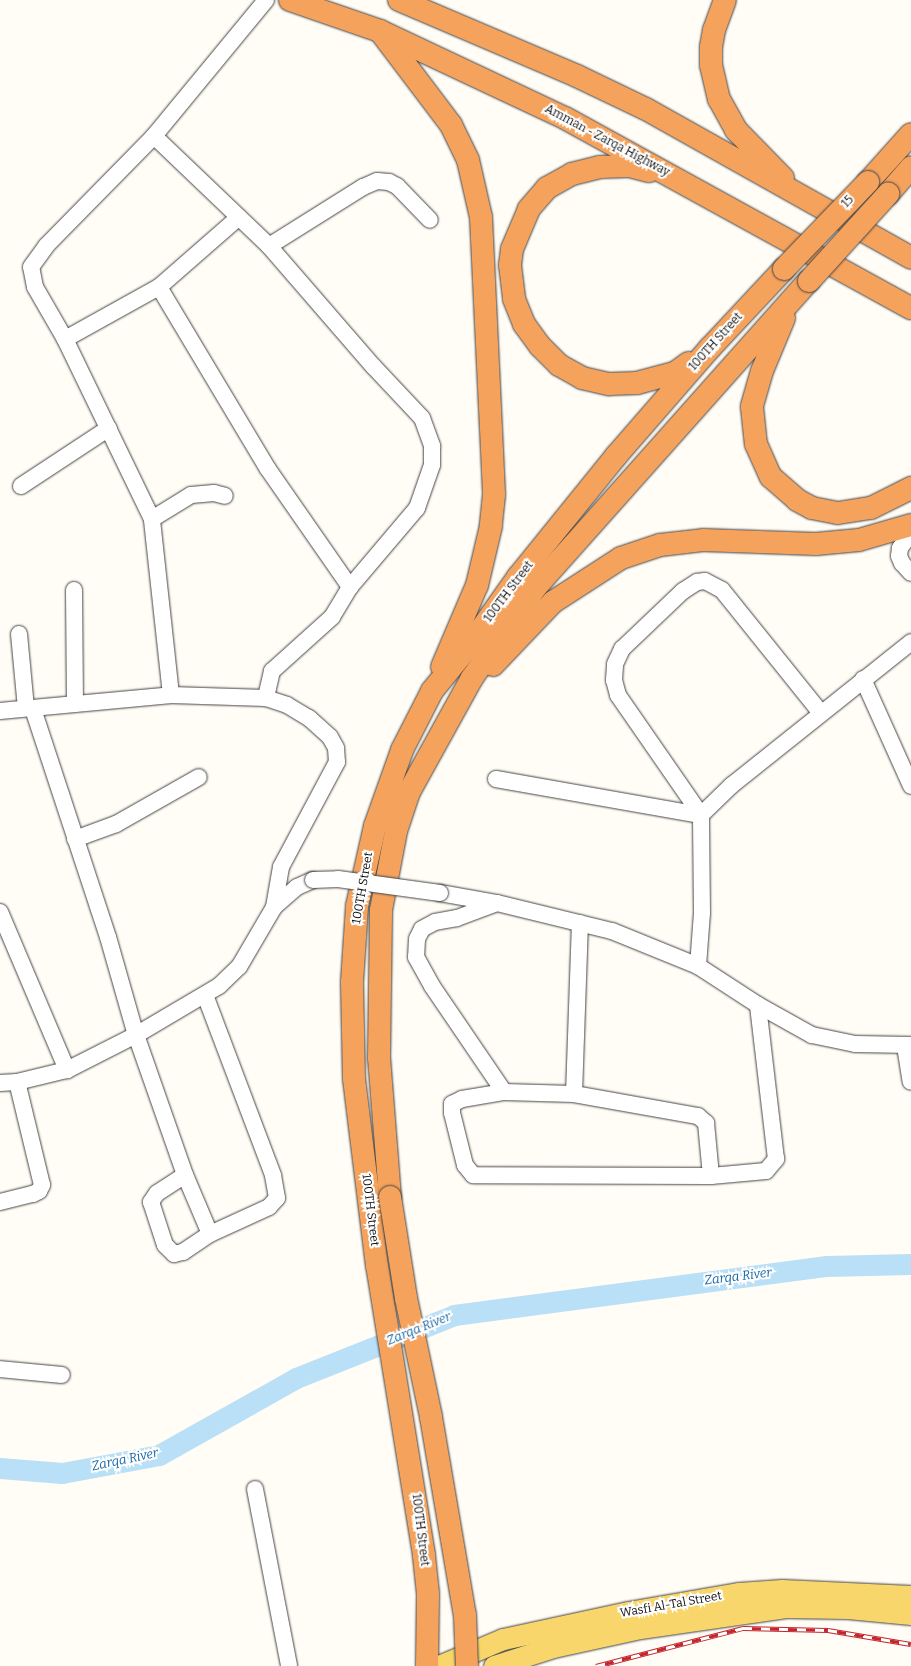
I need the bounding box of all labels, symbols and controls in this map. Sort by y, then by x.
street label: Amman - Zarqa Highway [542,102,672,180]
street label: 15 [839,193,857,211]
street label: 100TH Street [686,310,746,374]
street label: 100TH Street [481,559,537,625]
street label: 100TH Street [350,851,376,925]
street label: 100TH Street [358,1173,382,1247]
water label: Zarqa River [704,1265,772,1289]
water label: Zarqa River [385,1309,453,1349]
water label: Zarqa River [90,1445,160,1475]
street label: 100TH Street [408,1493,432,1567]
street label: Wasfi Al-Tal Street [619,1589,723,1621]

